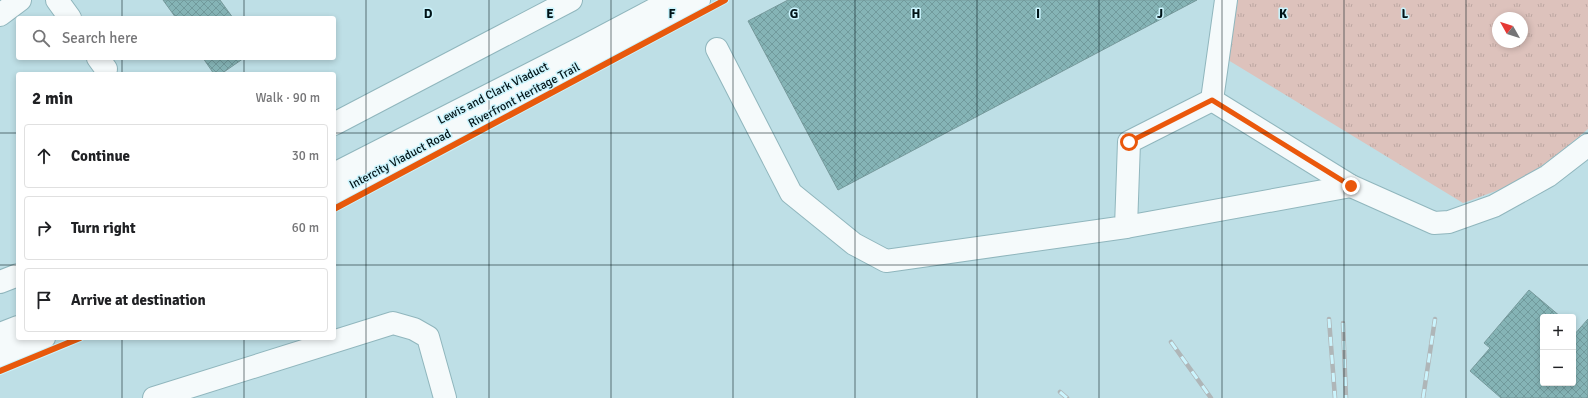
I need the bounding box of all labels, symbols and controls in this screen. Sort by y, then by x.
text: D [424,6,433,22]
text: E [546,6,554,22]
text: F [669,6,676,22]
text: G [790,6,798,22]
text: H [912,6,920,22]
text: I [1036,6,1040,22]
text: J [1157,6,1163,22]
text: K [1279,6,1287,22]
text: L [1402,6,1409,22]
north arrow [1492,12,1528,48]
search box [16,16,336,60]
icon: search [30,27,52,49]
text: Search here [62,29,138,47]
street label: Lewis and Clark Viaduct [435,59,551,128]
street label: Riverfront Heritage Trail [466,59,583,131]
text: 2 min [32,88,73,109]
text: Walk · 90 m [256,90,320,106]
street label: Intercity Viaduct Road [347,126,454,193]
route start [1120,133,1138,151]
icon: ahead [33,145,55,167]
text: Continue [71,147,130,165]
text: 30 m [292,148,319,164]
route end [1342,177,1360,195]
icon: right [33,217,55,239]
text: Turn right [71,219,136,237]
text: 60 m [292,220,319,236]
icon: arrive [33,289,55,311]
text: Arrive at destination [71,291,206,309]
map controls [1540,314,1576,386]
button: + [1540,314,1576,350]
button: − [1540,350,1576,386]

